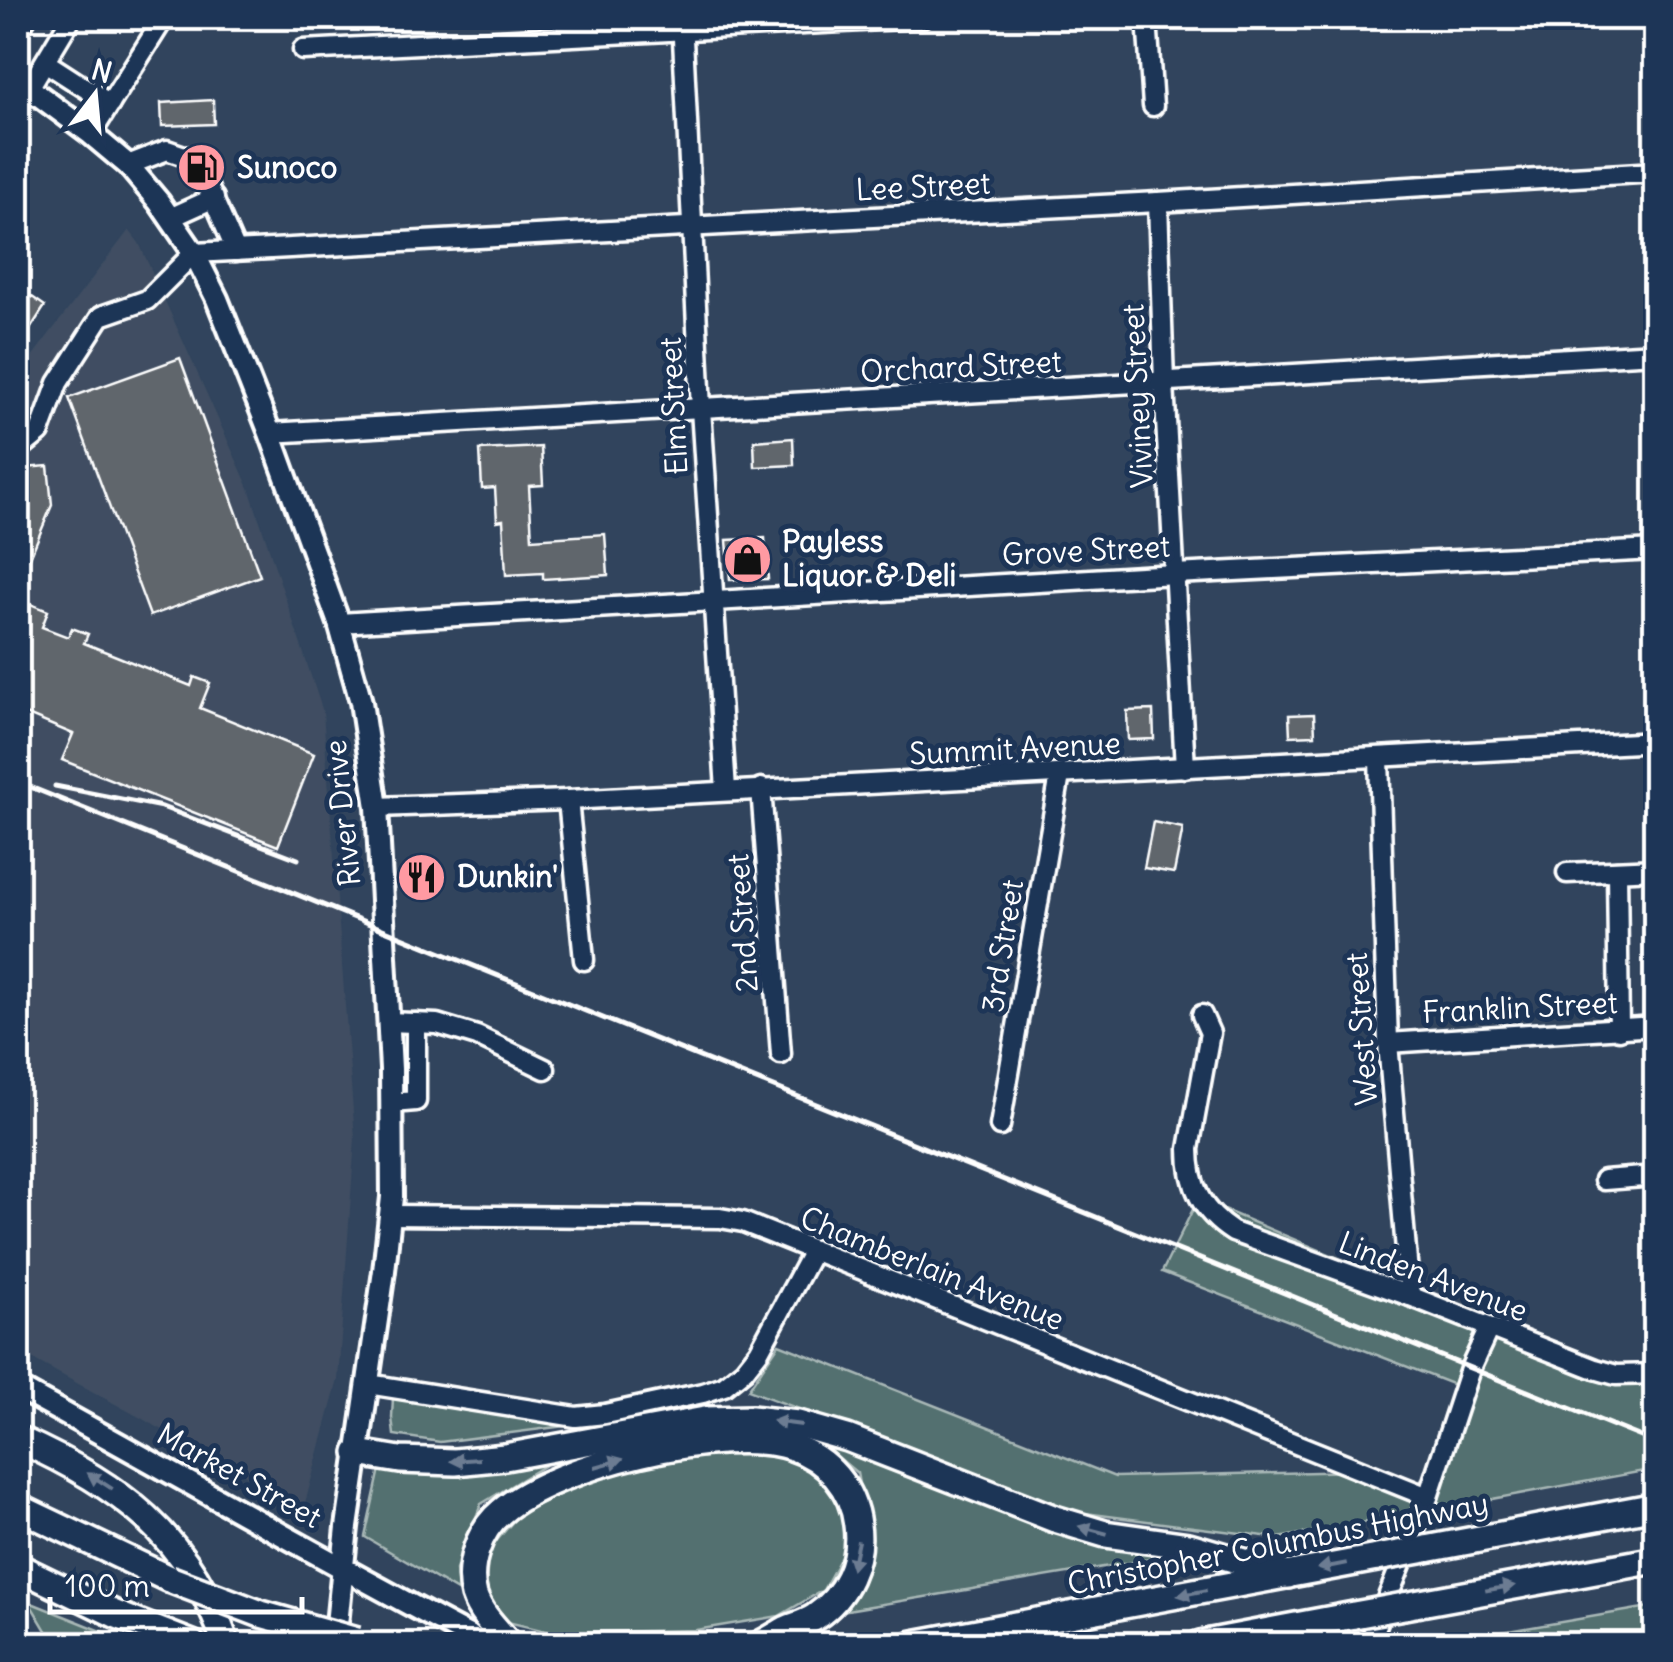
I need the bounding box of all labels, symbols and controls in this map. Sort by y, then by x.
north arrow [45,45,145,145]
text: N [88,51,116,91]
fuel station icon: Sunoco [176,142,228,194]
place label: Sunoco [237,148,337,186]
street label: Lee Street [855,163,991,209]
street label: Viviney Street [1113,303,1161,489]
street label: Elm Street [650,336,696,476]
street label: Orchard Street [859,342,1063,390]
place label: Payless Liquor & Deli [782,522,956,594]
street label: Grove Street [1001,527,1171,573]
shop icon: Payless Liquor & Deli [721,533,773,585]
street label: Summit Avenue [908,723,1121,773]
street label: River Drive [315,738,369,888]
restaurant icon: Dunkin' [396,851,448,903]
street label: 2nd Street [718,853,766,994]
place label: Dunkin' [457,857,558,895]
street label: 3rd Street [973,877,1031,1015]
street label: West Street [1337,951,1385,1107]
street label: Franklin Street [1421,983,1619,1031]
street label: Chamberlain Avenue [795,1198,1070,1338]
street label: Linden Avenue [1334,1223,1533,1329]
street label: Market Street [151,1414,328,1536]
one-way arrow [770,1415,802,1431]
one-way arrow [449,1453,481,1469]
one-way arrow [593,1454,624,1470]
one-way arrow [86,1473,113,1491]
street label: Christopher Columbus Highway [1064,1484,1492,1603]
one-way arrow [1077,1522,1108,1538]
one-way arrow [846,1540,862,1571]
scale bar [50,1552,302,1614]
one-way arrow [1317,1559,1348,1575]
text: 100 m [65,1567,150,1605]
one-way arrow [1484,1580,1516,1595]
one-way arrow [1176,1586,1207,1601]

